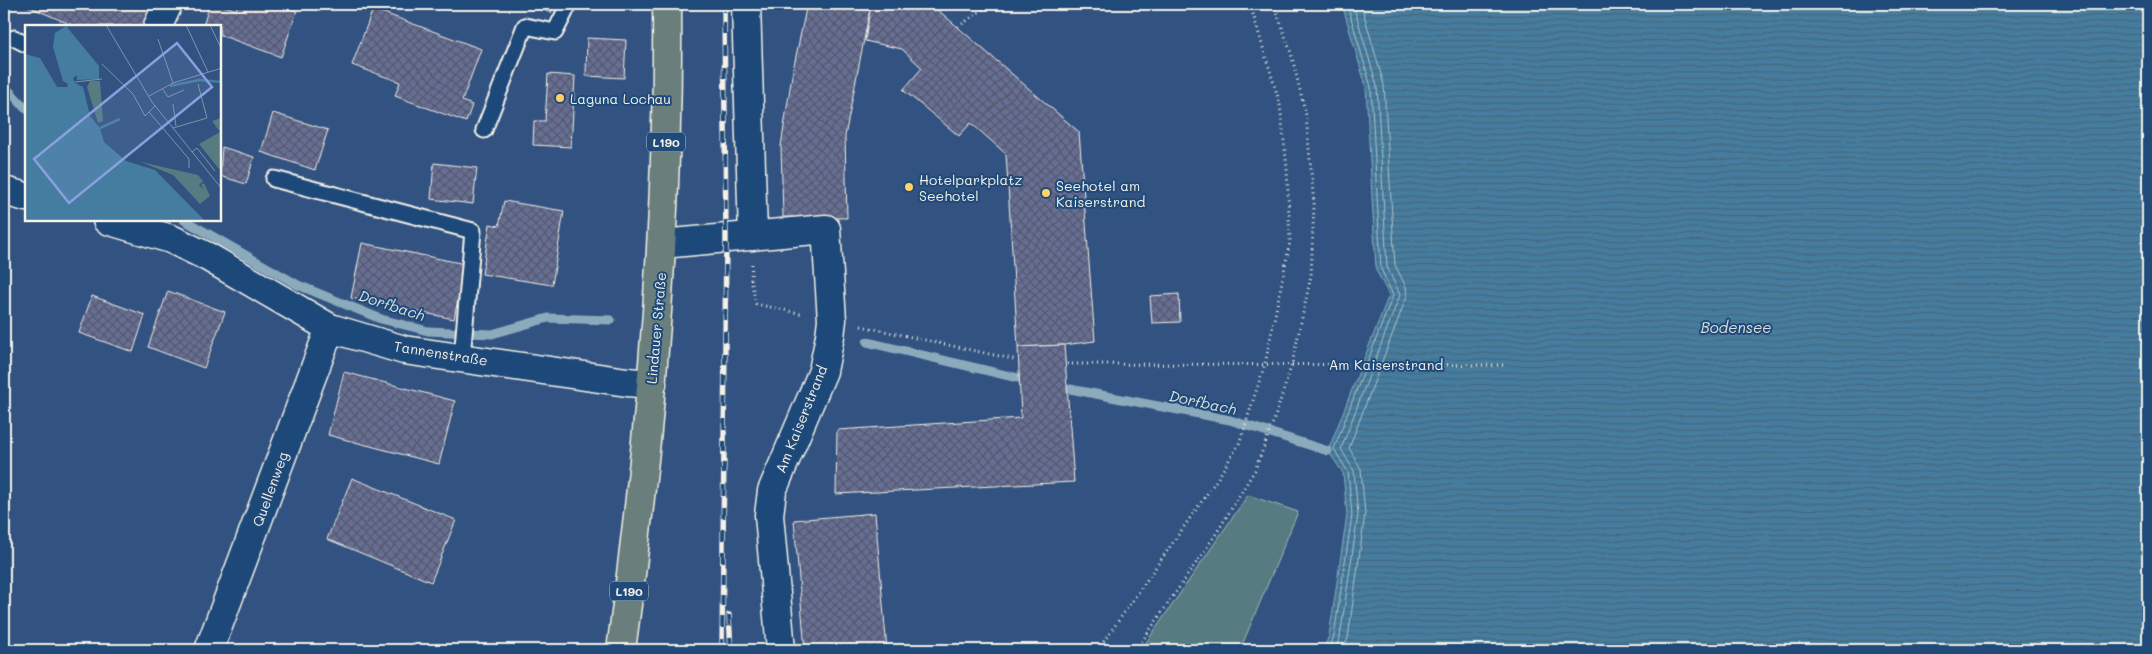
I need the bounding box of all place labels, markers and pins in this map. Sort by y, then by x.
place label: Laguna Lochau [570,89,671,108]
marker: Laguna Lochau [554,92,566,104]
place label: Hotelparkplatz Seehotel [919,170,1022,205]
place label: Seehotel am Kaiserstrand [1056,176,1145,211]
marker: Hotelparkplatz Seehotel [903,181,915,193]
marker: Seehotel am Kaiserstrand [1040,187,1052,199]

